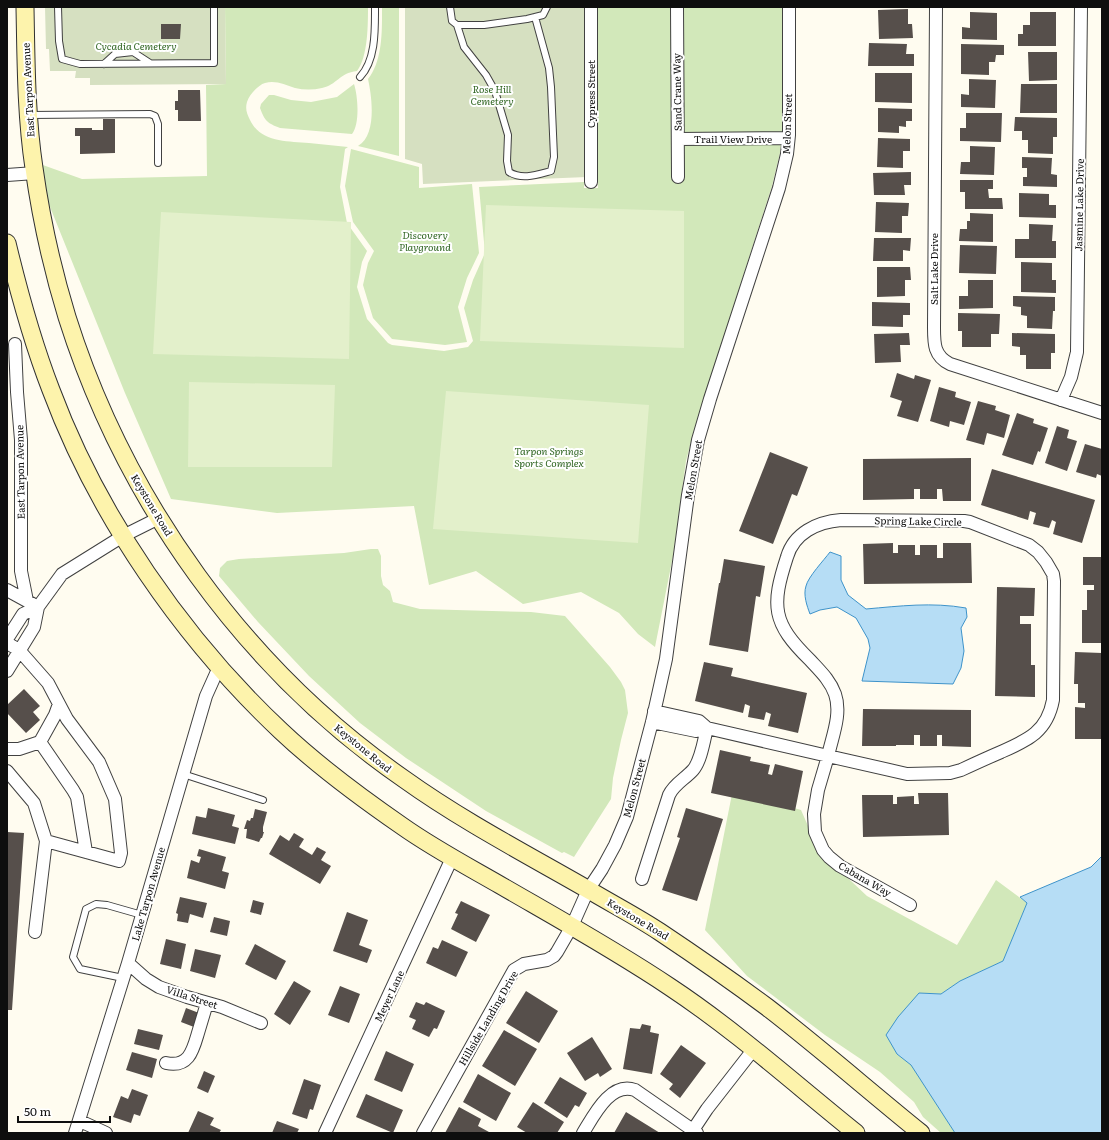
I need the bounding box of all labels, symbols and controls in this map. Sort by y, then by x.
park label: Cycadia Cemetery [95,38,177,53]
street label: East Tarpon Avenue [18,42,37,138]
street label: Sand Crane Way [668,53,685,131]
street label: Cypress Street [583,60,598,128]
park label: Rose Hill Cemetery [470,81,514,108]
street label: Melon Street [778,93,795,155]
street label: Trail View Drive [694,131,772,146]
street label: Jasmine Lake Drive [1070,158,1087,252]
park label: Discovery Playground [399,227,451,254]
street label: Salt Lake Drive [926,233,941,305]
street label: East Tarpon Avenue [11,425,28,519]
street label: Melon Street [680,439,705,501]
park label: Tarpon Springs Sports Complex [514,443,584,470]
street label: Keystone Road [128,471,177,539]
street label: Spring Lake Circle [874,512,962,529]
street label: Keystone Road [331,720,395,775]
street label: Melon Street [618,756,649,819]
street label: Lake Tarpon Avenue [127,845,168,943]
street label: Cabana Way [836,857,895,900]
street label: Keystone Road [604,894,672,943]
street label: Meyer Lane [370,967,407,1024]
street label: Hillside Landing Drive [454,967,521,1068]
street label: Villa Street [165,981,220,1012]
scale bar [18,1098,110,1124]
text: 50 m [24,1102,51,1120]

